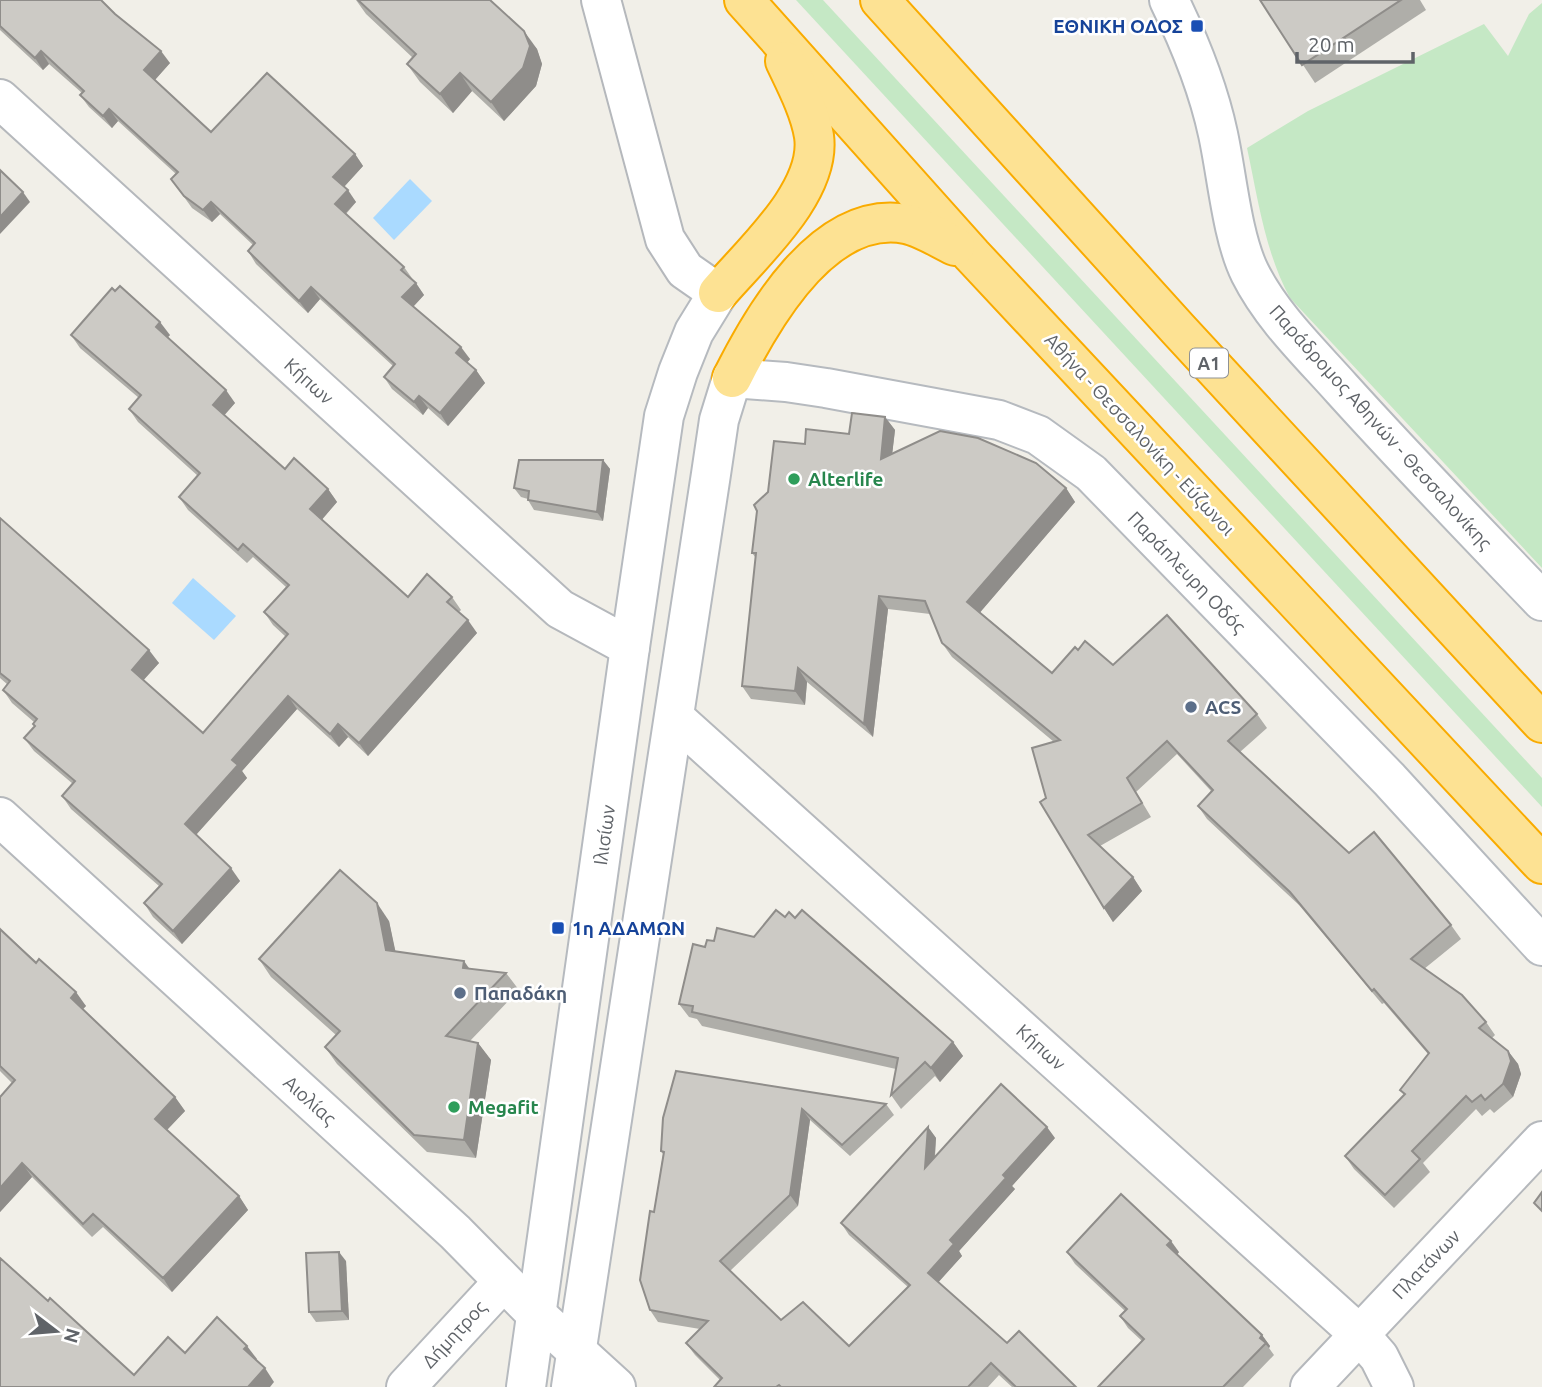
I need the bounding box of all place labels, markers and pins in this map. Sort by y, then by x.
place label: ΕΘΝΙΚΗ ΟΔΟΣ [1053,15,1183,37]
marker: ΕΘΝΙΚΗ ΟΔΟΣ [1189,18,1205,34]
place label: Alterlife [808,468,884,490]
marker: Alterlife [786,471,802,487]
place label: ACS [1205,696,1241,718]
marker: ACS [1183,699,1199,715]
place label: 1η ΑΔΑΜΩΝ [572,917,685,939]
marker: 1η ΑΔΑΜΩΝ [550,920,566,936]
place label: Παπαδάκη [474,982,567,1004]
marker: Παπαδάκη [452,985,468,1001]
place label: Megafit [468,1096,539,1118]
marker: Megafit [446,1099,462,1115]

